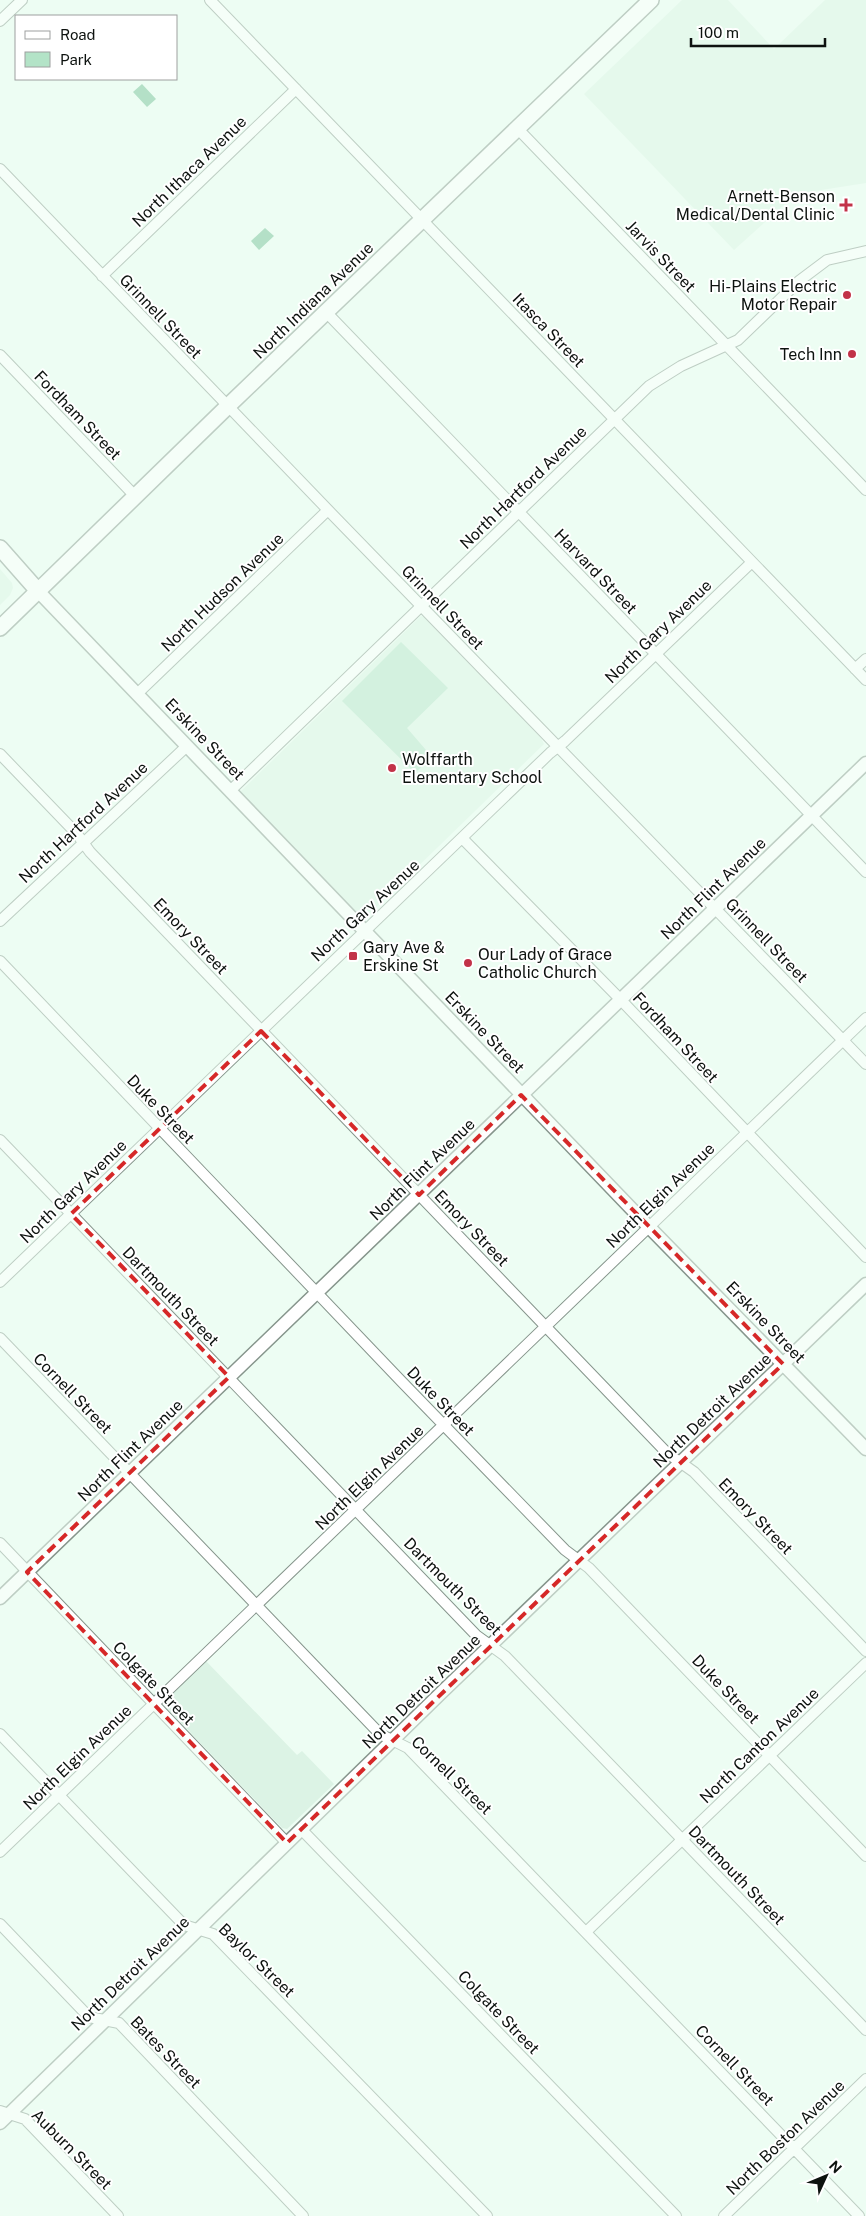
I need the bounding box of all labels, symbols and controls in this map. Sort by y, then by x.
legend [15,15,178,80]
scale bar [691,15,825,47]
text: 100 m [698,24,739,41]
text: Road [60,26,96,43]
text: Park [60,51,92,68]
street label: North Ithaca Avenue [128,112,250,231]
place label: Arnett-Benson Medical/Dental Clinic [676,187,835,224]
marker: Arnett-Benson Medical/Dental Clinic [839,198,853,212]
street label: Jarvis Street [622,217,700,296]
street label: North Indiana Avenue [249,238,377,363]
street label: Grinnell Street [116,270,206,362]
place label: Hi-Plains Electric Motor Repair [709,277,837,314]
street label: Itasca Street [509,289,589,371]
marker: Hi-Plains Electric Motor Repair [841,289,853,301]
place label: Tech Inn [780,345,842,364]
marker: Tech Inn [846,348,858,360]
street label: Fordham Street [30,367,125,464]
street label: North Hartford Avenue [456,422,591,553]
street label: Harvard Street [550,525,641,618]
street label: North Hudson Avenue [157,529,287,656]
street label: Grinnell Street [398,561,488,653]
street label: North Gary Avenue [601,576,716,687]
street label: Erskine Street [161,695,248,784]
place label: Wolffarth Elementary School [402,750,543,787]
street label: North Hartford Avenue [15,758,152,887]
marker: Wolffarth Elementary School [386,762,398,774]
street label: North Flint Avenue [657,833,770,943]
street label: North Gary Avenue [307,855,423,965]
street label: Emory Street [150,894,232,978]
street label: Grinnell Street [722,894,812,986]
place label: Gary Ave & Erskine St [363,938,445,975]
place label: Our Lady of Grace Catholic Church [478,945,612,982]
marker: Gary Ave & Erskine St [347,950,359,962]
marker: Our Lady of Grace Catholic Church [462,957,474,969]
street label: Erskine Street [441,988,528,1077]
street label: Fordham Street [629,988,722,1086]
street label: Duke Street [123,1071,198,1148]
street label: North Flint Avenue [366,1114,479,1224]
street label: North Gary Avenue [16,1136,131,1247]
street label: North Elgin Avenue [602,1139,718,1252]
street label: Emory Street [431,1186,513,1270]
street label: Dartmouth Street [119,1243,223,1350]
street label: Erskine Street [722,1278,809,1367]
street label: Cornell Street [29,1349,116,1438]
street label: North Detroit Avenue [649,1349,775,1472]
street label: Duke Street [403,1363,478,1440]
street label: North Flint Avenue [74,1395,187,1505]
street label: North Elgin Avenue [311,1421,427,1534]
street label: Emory Street [715,1474,797,1558]
street label: Dartmouth Street [400,1534,505,1639]
street label: North Detroit Avenue [358,1630,484,1753]
street label: Colgate Street [109,1638,198,1729]
street label: Duke Street [688,1651,763,1728]
street label: North Canton Avenue [696,1684,823,1807]
street label: North Elgin Avenue [19,1701,135,1814]
street label: Cornell Street [407,1732,496,1819]
street label: Dartmouth Street [685,1822,789,1929]
street label: North Detroit Avenue [67,1912,193,2035]
street label: Baylor Street [215,1919,299,2001]
street label: Colgate Street [454,1967,543,2058]
street label: Bates Street [127,2012,205,2092]
street label: Cornell Street [691,2021,778,2110]
street label: North Boston Avenue [722,2076,848,2198]
street label: Auburn Street [28,2105,116,2193]
north arrow [801,2151,851,2201]

